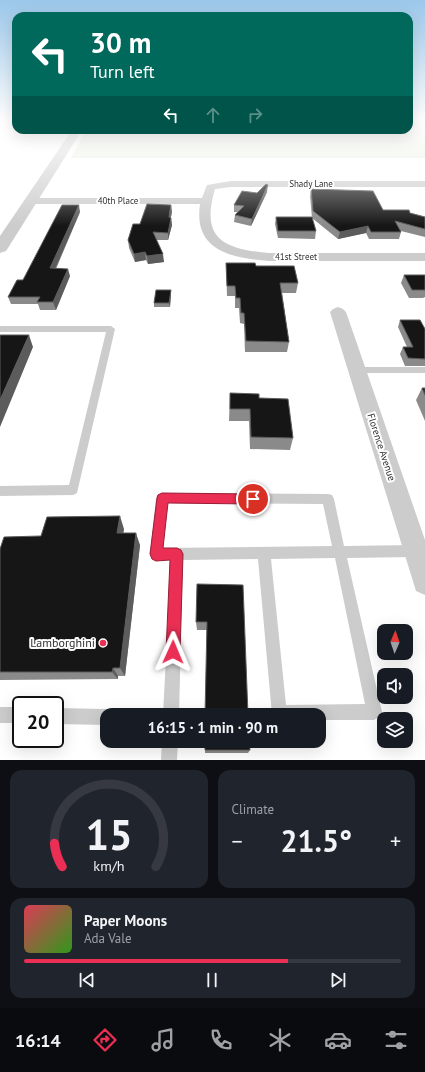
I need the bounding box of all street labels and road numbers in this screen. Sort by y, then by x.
street label: Shady Lane [289,178,333,189]
street label: 40th Place [98,195,139,206]
street label: 41st Street [275,251,317,262]
street label: Florence Avenue [364,412,399,483]

